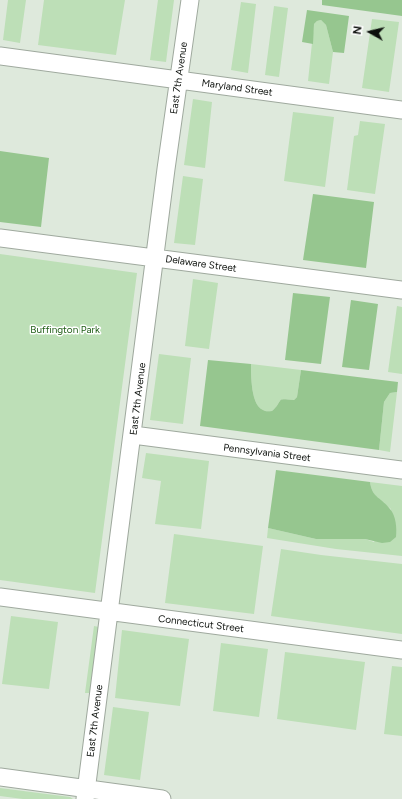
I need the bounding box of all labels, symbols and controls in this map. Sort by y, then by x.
north arrow [350,12,390,52]
text: N [351,25,365,35]
street label: East 7th Avenue [168,41,190,115]
street label: Maryland Street [201,77,273,99]
street label: Delaware Street [165,253,237,275]
park label: Buffington Park [30,324,100,336]
street label: East 7th Avenue [128,362,148,436]
street label: Pennsylvania Street [223,442,311,464]
street label: Connecticut Street [157,613,245,635]
street label: East 7th Avenue [85,684,105,758]

